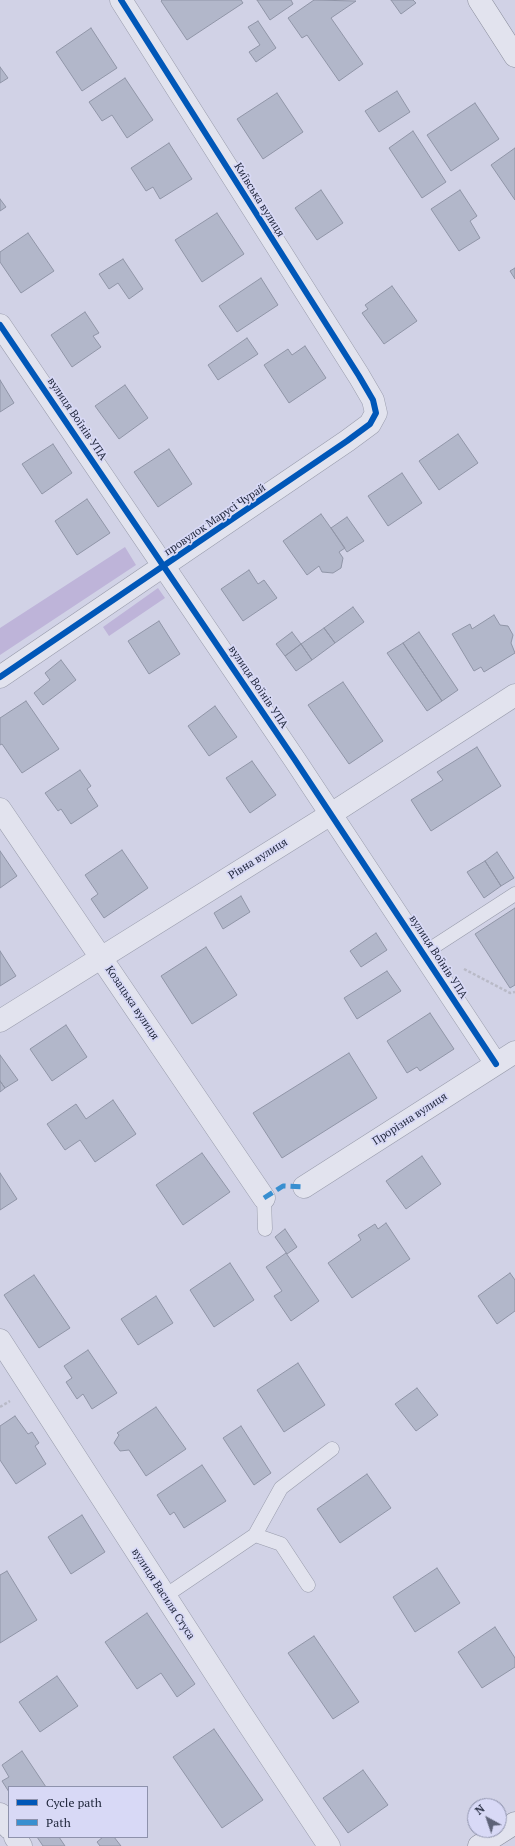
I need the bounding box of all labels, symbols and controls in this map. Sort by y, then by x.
street label: Київська вулиця [231,161,287,239]
street label: вулиця Воїнів УПА [44,375,110,463]
street label: провулок Марусі Чурай [162,481,268,559]
street label: вулиця Воїнів УПА [225,643,291,731]
street label: Рівна вулиця [226,836,290,882]
street label: вулиця Воїнів УПА [406,913,470,1001]
street label: Козацька вулиця [102,963,162,1043]
street label: Прорізна вулиця [370,1090,450,1148]
street label: вулиця Василя Стуса [129,1546,197,1642]
legend [8,1786,148,1838]
text: Cycle path [46,1795,102,1810]
north arrow [467,1798,507,1838]
text: N [472,1802,488,1818]
text: Path [46,1815,71,1830]

